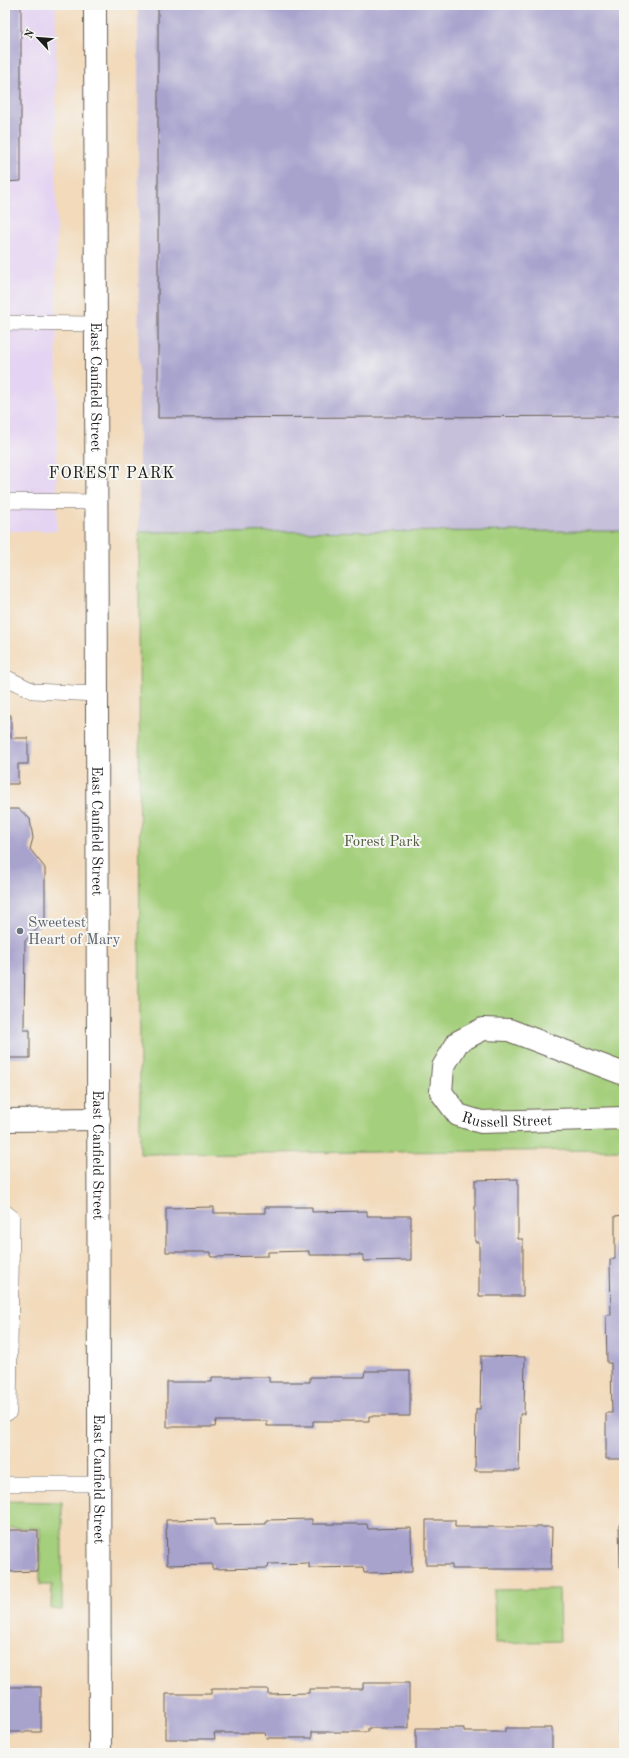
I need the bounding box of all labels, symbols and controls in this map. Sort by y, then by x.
north arrow [18,18,58,58]
text: N [24,28,37,40]
street label: East Canfield Street [87,322,102,452]
district label: FOREST PARK [49,466,175,482]
street label: East Canfield Street [88,766,104,896]
park label: Forest Park [344,835,420,850]
place label: Sweetest Heart of Mary [28,916,120,948]
marker: Sweetest Heart of Mary [15,926,25,936]
street label: East Canfield Street [89,1090,104,1220]
street label: Russell Street [460,1111,552,1131]
street label: East Canfield Street [90,1414,105,1544]

